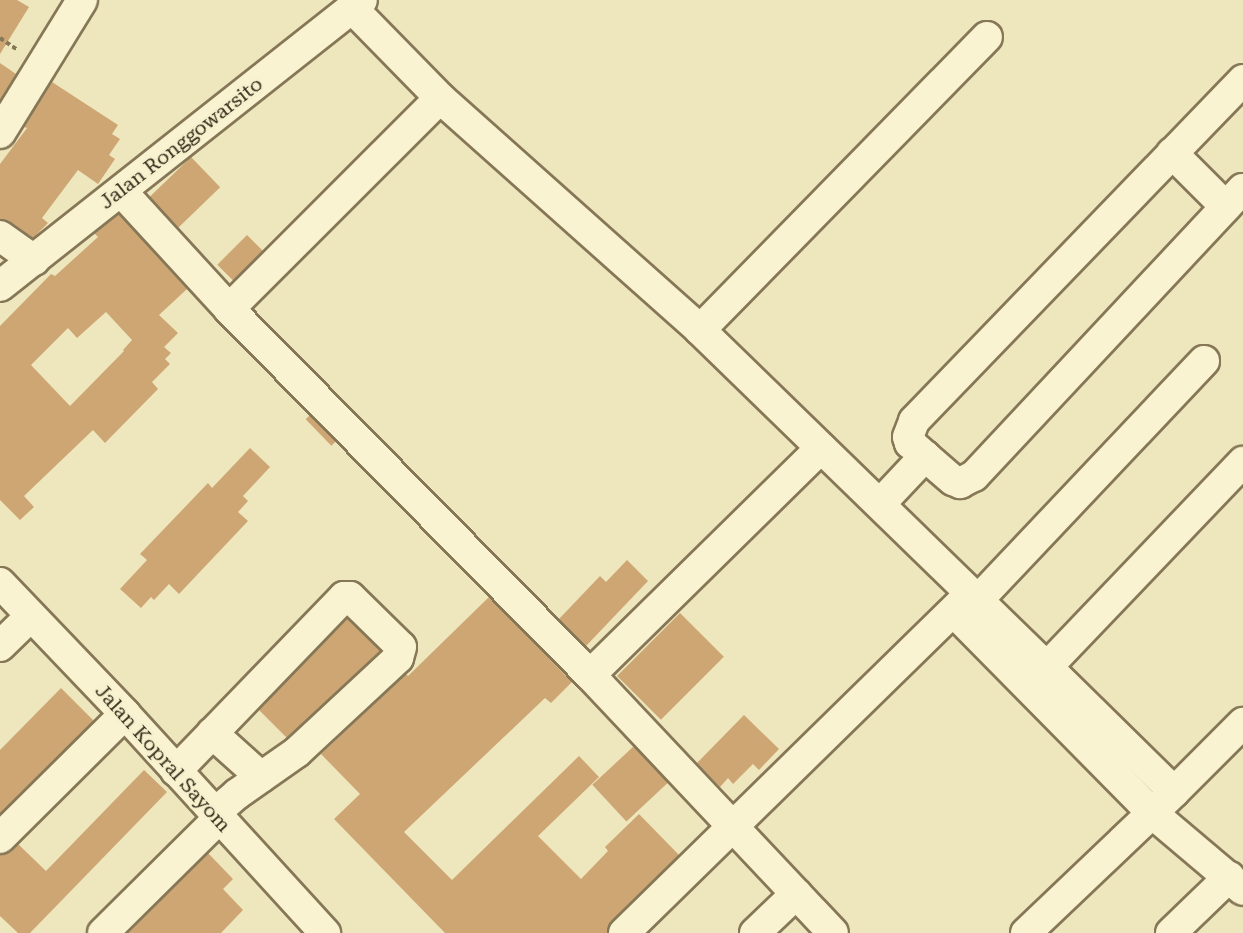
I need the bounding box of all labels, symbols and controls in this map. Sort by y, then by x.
street label: Jalan Ronggowarsito [95,72,267,214]
street label: Jalan Kopral Sayom [90,679,236,837]

